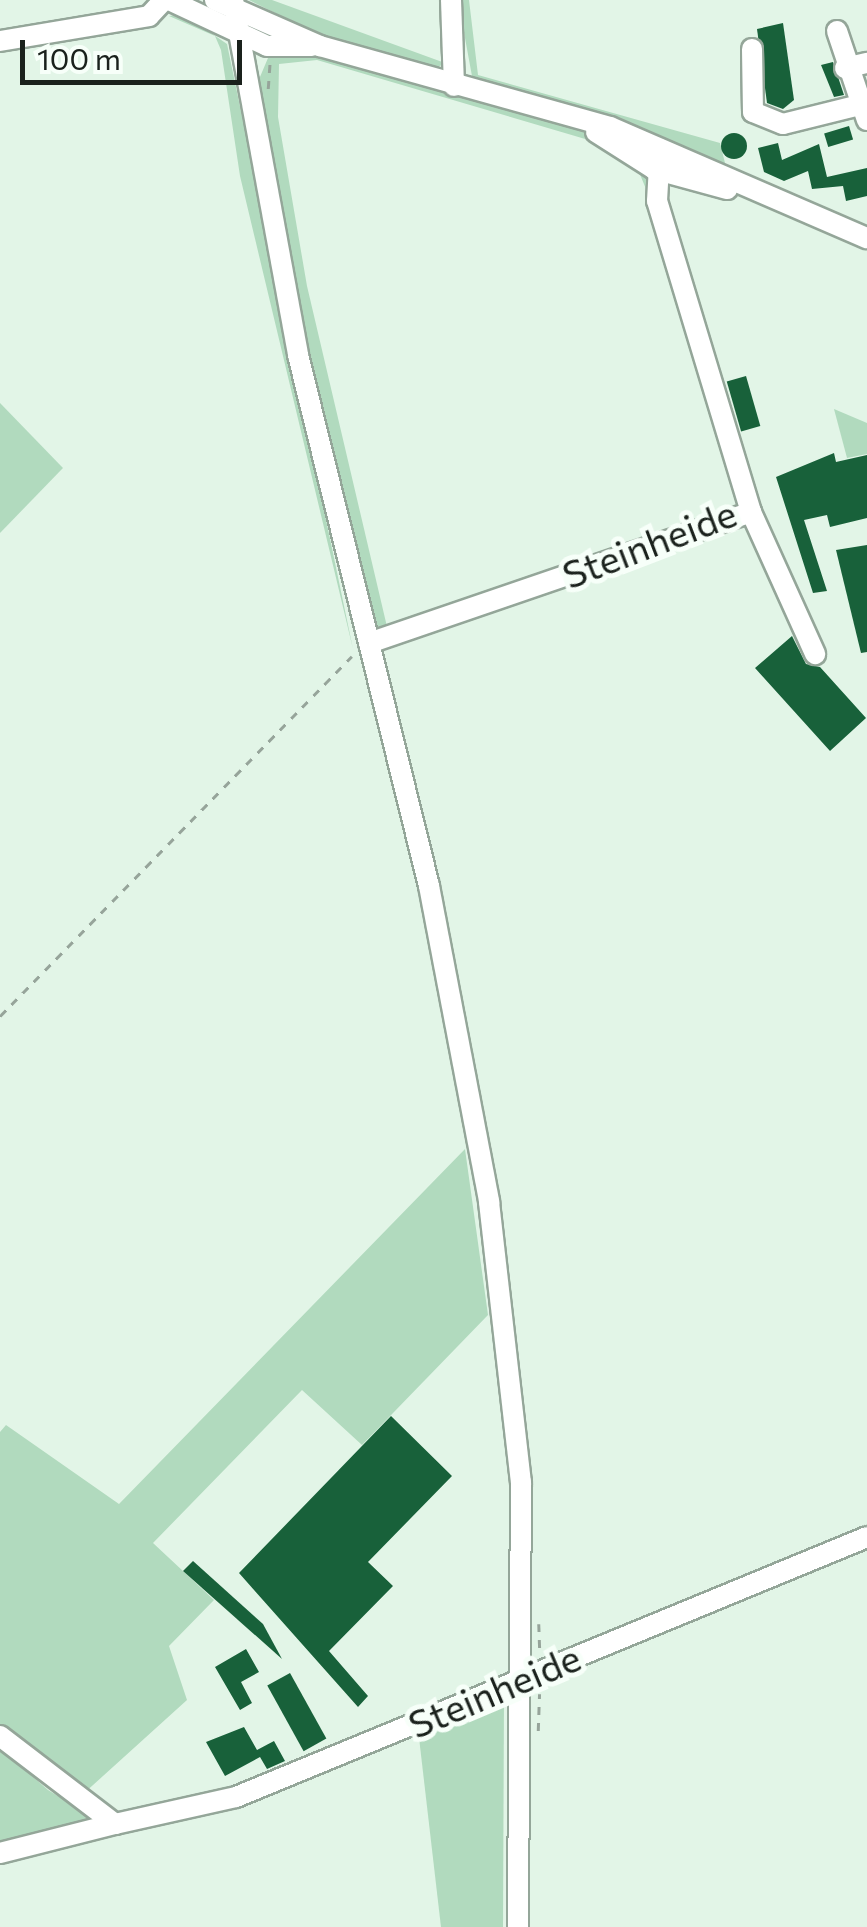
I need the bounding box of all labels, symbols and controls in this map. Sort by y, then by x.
scale bar [25,20,248,82]
text: 100 m [37,39,121,76]
street label: Steinheide [556,489,742,597]
street label: Steinheide [401,1633,587,1747]

